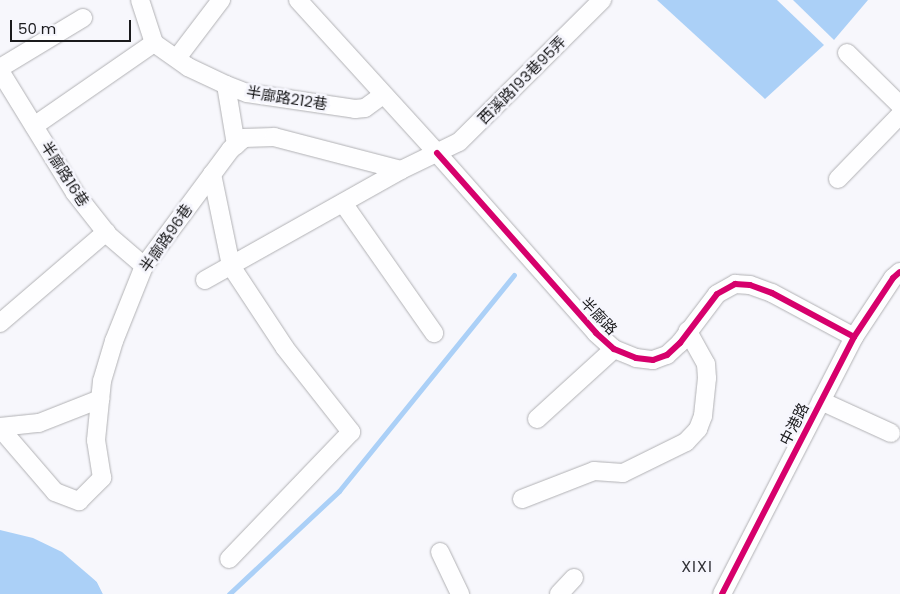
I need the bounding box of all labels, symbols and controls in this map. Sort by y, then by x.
scale bar [12,10,134,42]
text: 50 m [18,18,56,39]
street label: 西溪路193巷95弄 [474,32,570,128]
street label: 半廍路212巷 [245,83,329,113]
street label: 半廍路16巷 [37,138,93,210]
street label: 半廍路96巷 [136,200,196,276]
street label: 半廍路 [577,294,621,338]
street label: 中港路 [776,400,812,448]
district label: XIXI [681,557,713,577]

